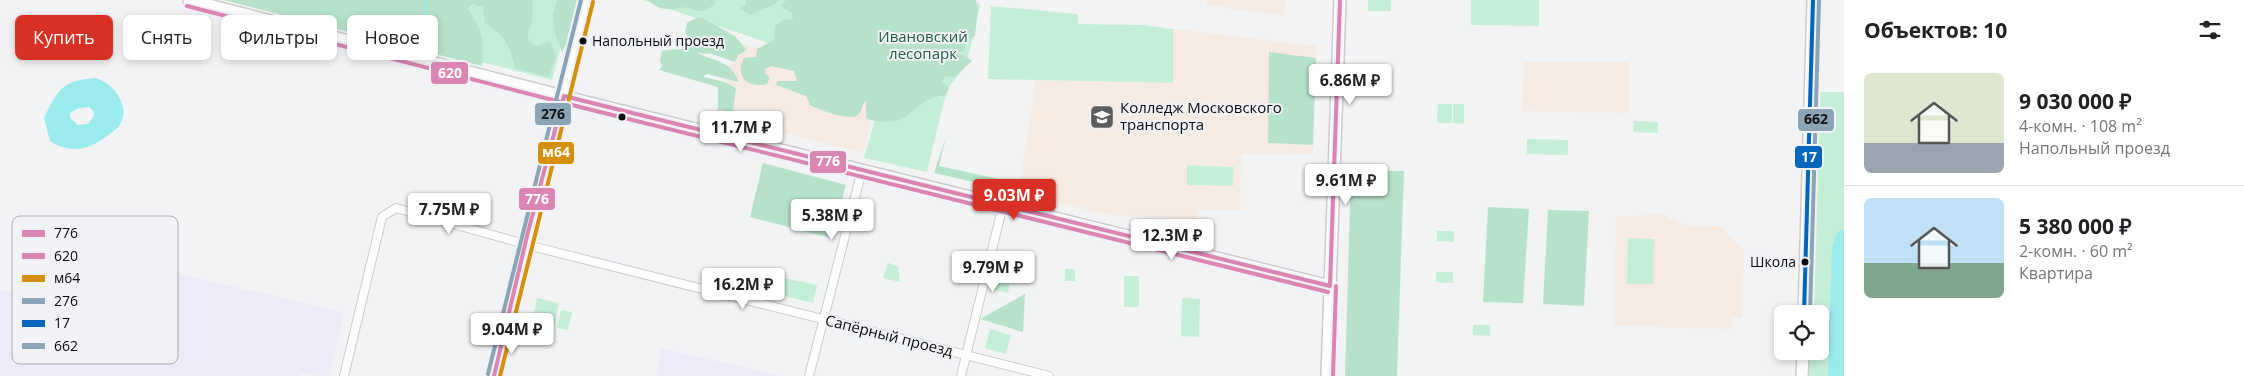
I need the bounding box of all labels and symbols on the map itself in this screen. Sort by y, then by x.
park label: Ивановский лесопарк [878,26,968,63]
place label: Напольный проезд [592,31,724,50]
marker: Напольный проезд [578,36,588,46]
line badge: 620 [430,61,469,85]
text: 620 [438,63,462,82]
pin: 6.86M ₽ [1304,64,1396,106]
place label: Колледж Московского транспорта [1120,97,1282,134]
line badge: 276 [534,102,572,126]
text: 276 [541,104,565,123]
school or university icon: Колледж Московского транспорта [1089,104,1115,130]
line badge: 662 [1797,108,1835,132]
text: 662 [1804,109,1828,128]
pin: 11.7M ₽ [695,110,787,153]
unlabelled marker [617,112,627,122]
line badge: м64 [537,141,575,165]
text: м64 [542,142,570,161]
line badge: 17 [1794,145,1823,169]
text: 17 [1801,147,1817,166]
line badge: 776 [809,150,847,174]
text: 776 [816,151,840,170]
pin: 9.61M ₽ [1300,164,1392,206]
pin: 9.03M ₽ [968,178,1060,221]
line badge: 776 [518,187,556,211]
text: 776 [525,189,549,208]
pin: 7.75M ₽ [403,192,495,235]
pin: 5.38M ₽ [786,198,878,241]
legend [12,216,178,364]
pin: 12.3M ₽ [1126,218,1218,261]
text: 776 [54,223,78,242]
text: 620 [54,246,78,265]
pin: 9.79M ₽ [947,250,1039,293]
place label: Школа [1750,252,1796,271]
marker: Школа [1800,257,1810,267]
text: м64 [54,268,80,287]
pin: 16.2M ₽ [697,268,789,310]
text: 276 [54,291,78,310]
street label: Сапёрный проезд [823,309,956,361]
pin: 9.04M ₽ [466,312,558,355]
text: 17 [54,313,70,332]
text: 662 [54,336,78,355]

